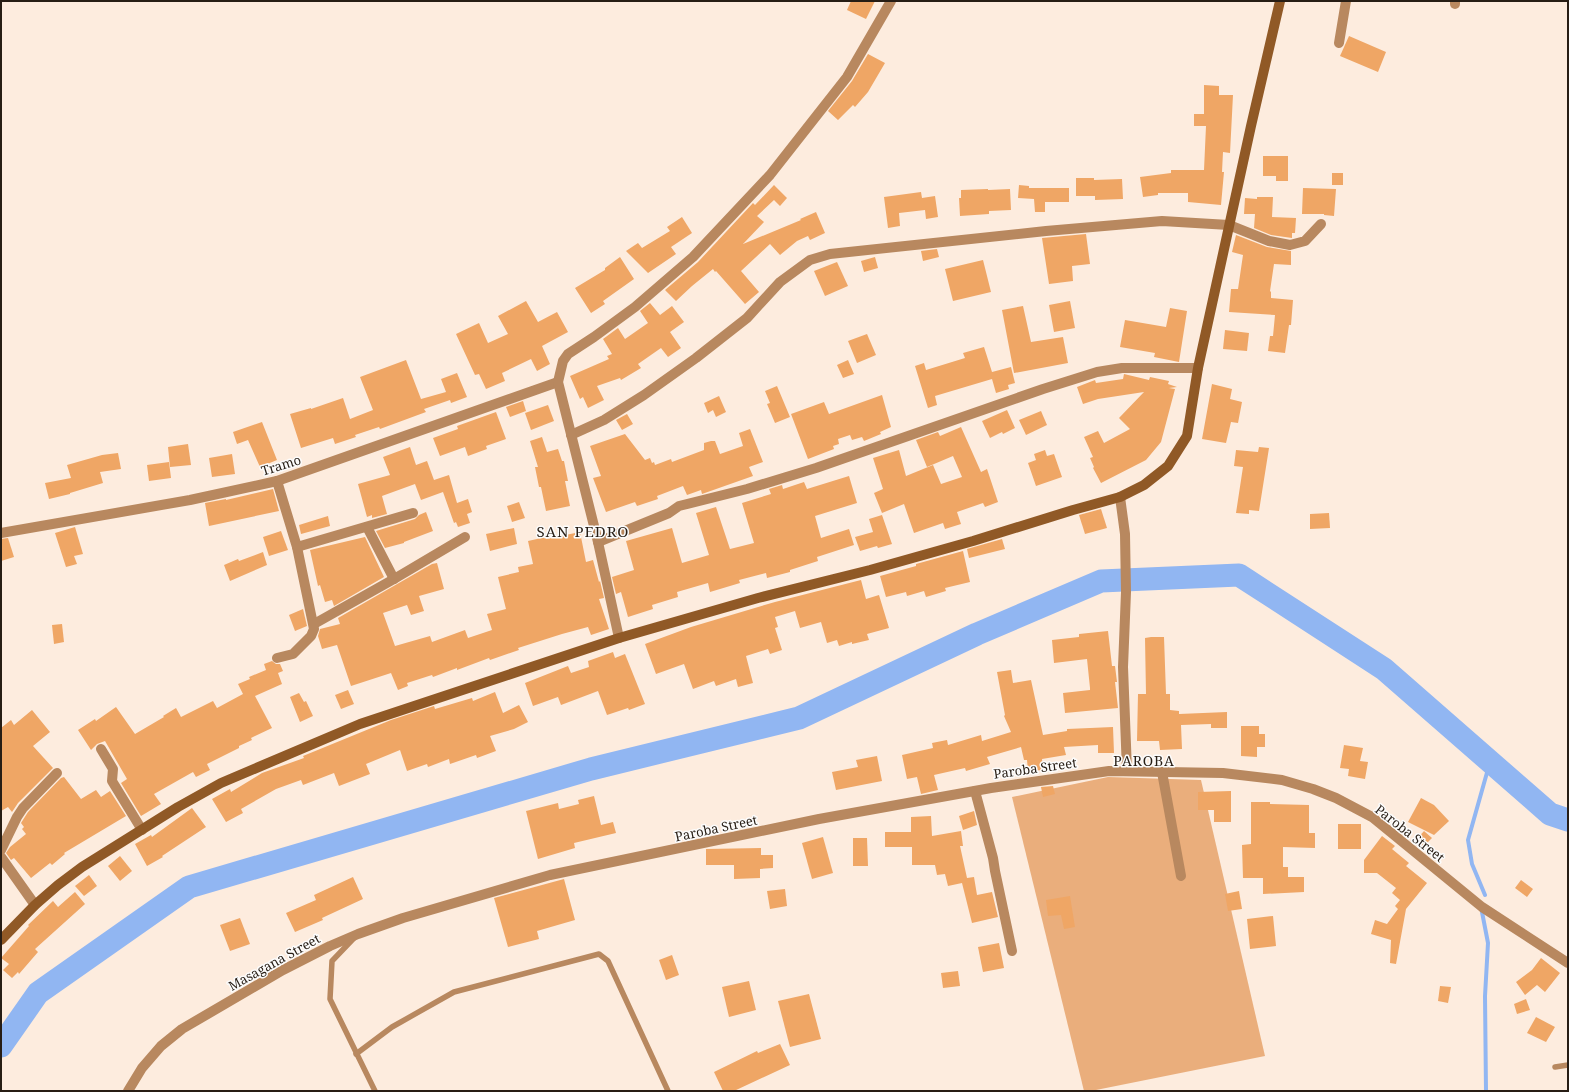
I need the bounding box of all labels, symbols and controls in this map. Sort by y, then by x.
street label: Tramo [259,450,303,480]
district label: SAN PEDRO [537,521,629,541]
district label: PAROBA [1113,751,1175,770]
street label: Paroba Street [992,753,1078,783]
street label: Paroba Street [1371,800,1449,866]
street label: Paroba Street [673,810,759,846]
street label: Masagana Street [225,929,323,995]

